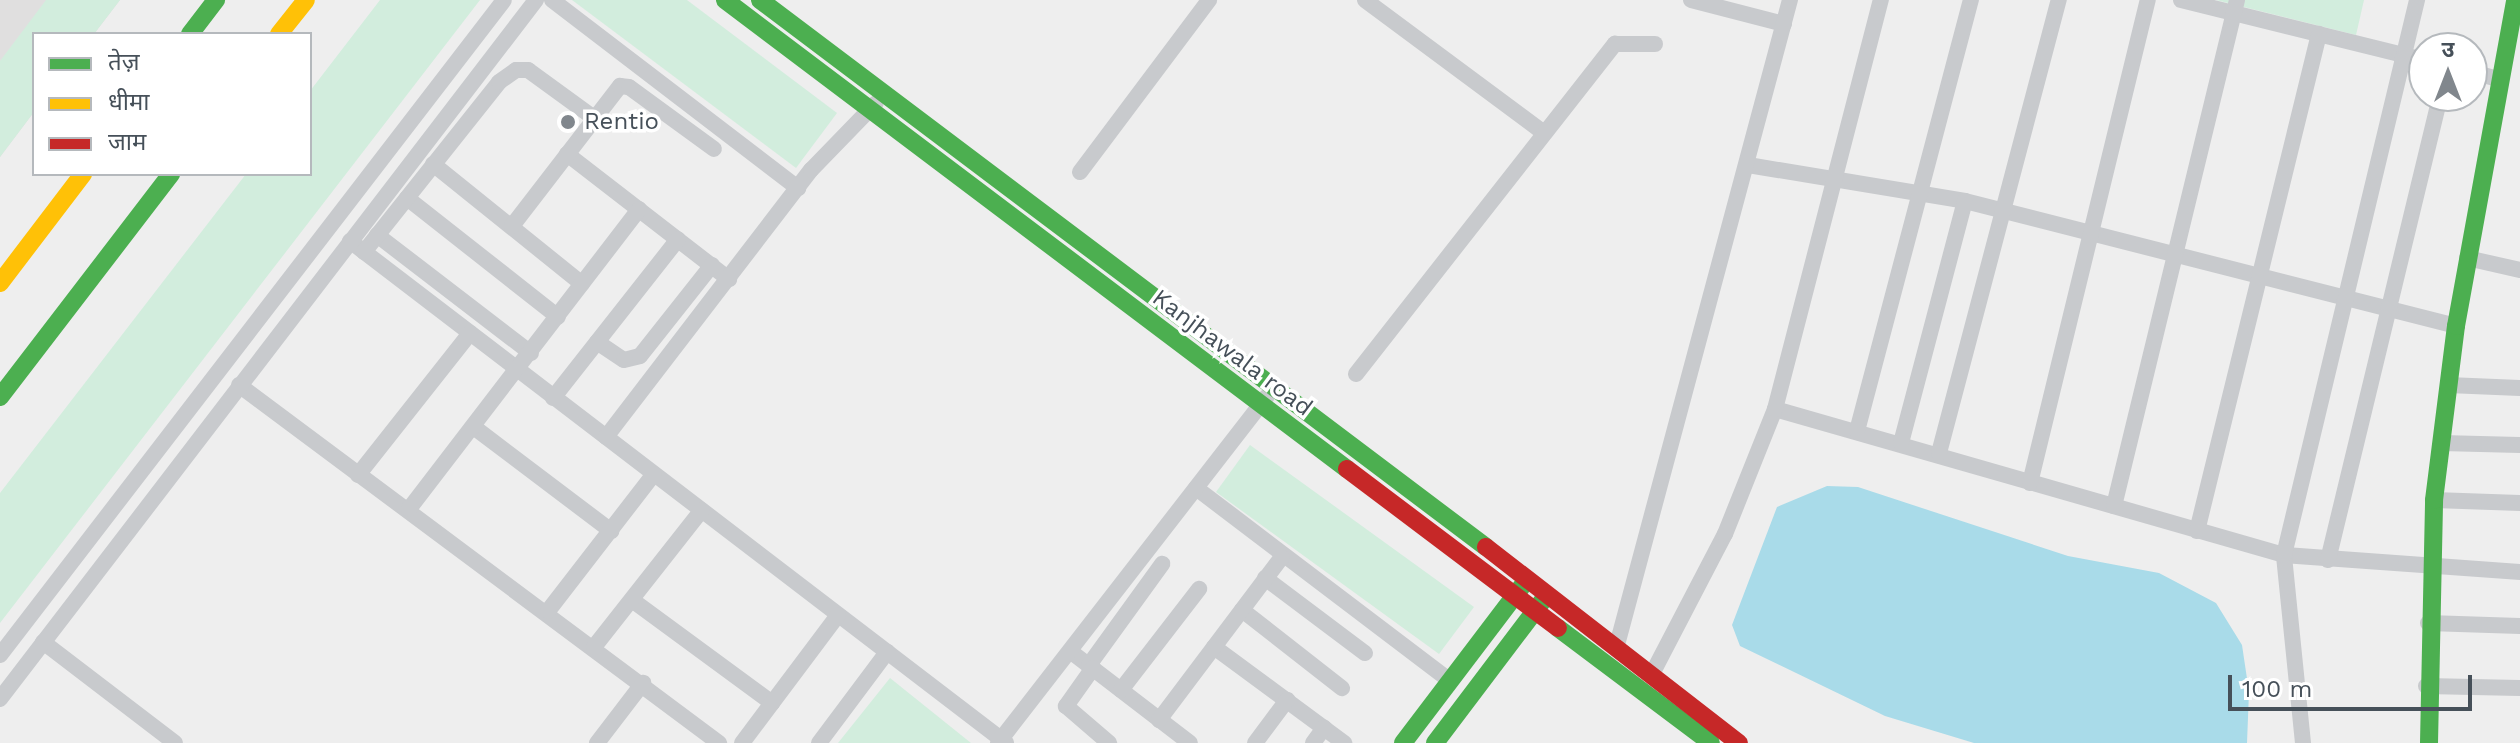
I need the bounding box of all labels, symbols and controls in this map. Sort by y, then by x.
legend [32,32,312,176]
north arrow [2408,32,2488,112]
text: उ [2442,37,2454,62]
text: तेज़ [108,48,140,76]
text: धीमा [108,88,150,116]
place label: Rentio [584,108,659,136]
marker: Rentio [559,113,577,131]
text: जाम [108,128,146,156]
street label: Kanjhawala road [1146,283,1318,423]
scale bar [2232,659,2476,709]
text: 100 m [2242,675,2312,703]

